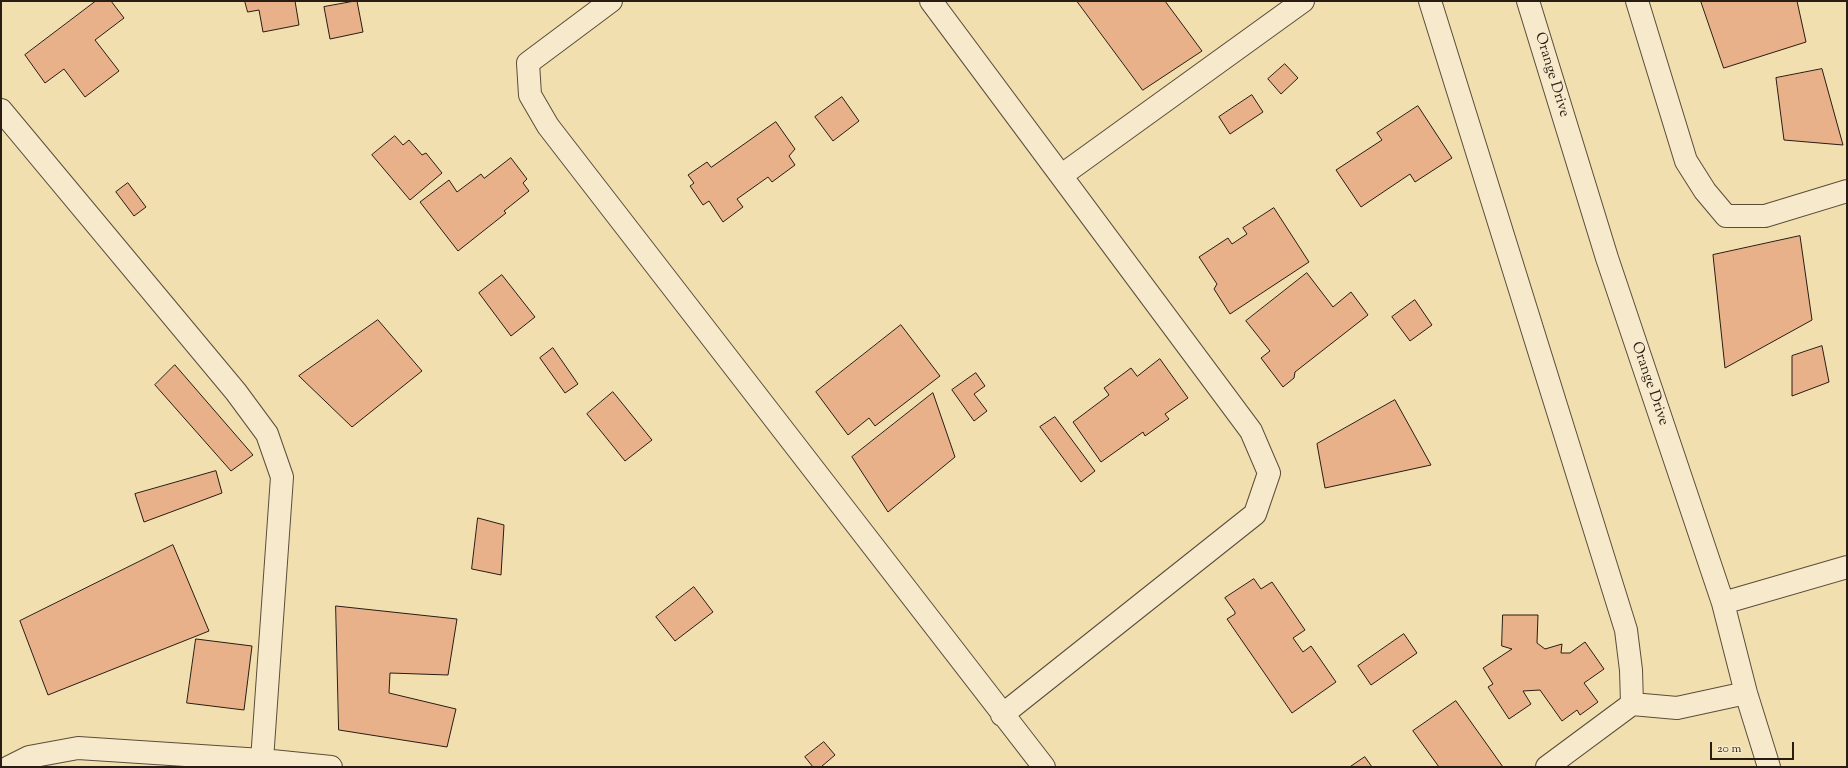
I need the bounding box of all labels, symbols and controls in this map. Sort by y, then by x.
street label: Orange Drive [1530,30,1572,120]
street label: Orange Drive [1626,340,1672,428]
scale bar [1712,734,1796,760]
text: 20 m [1717,740,1741,758]

